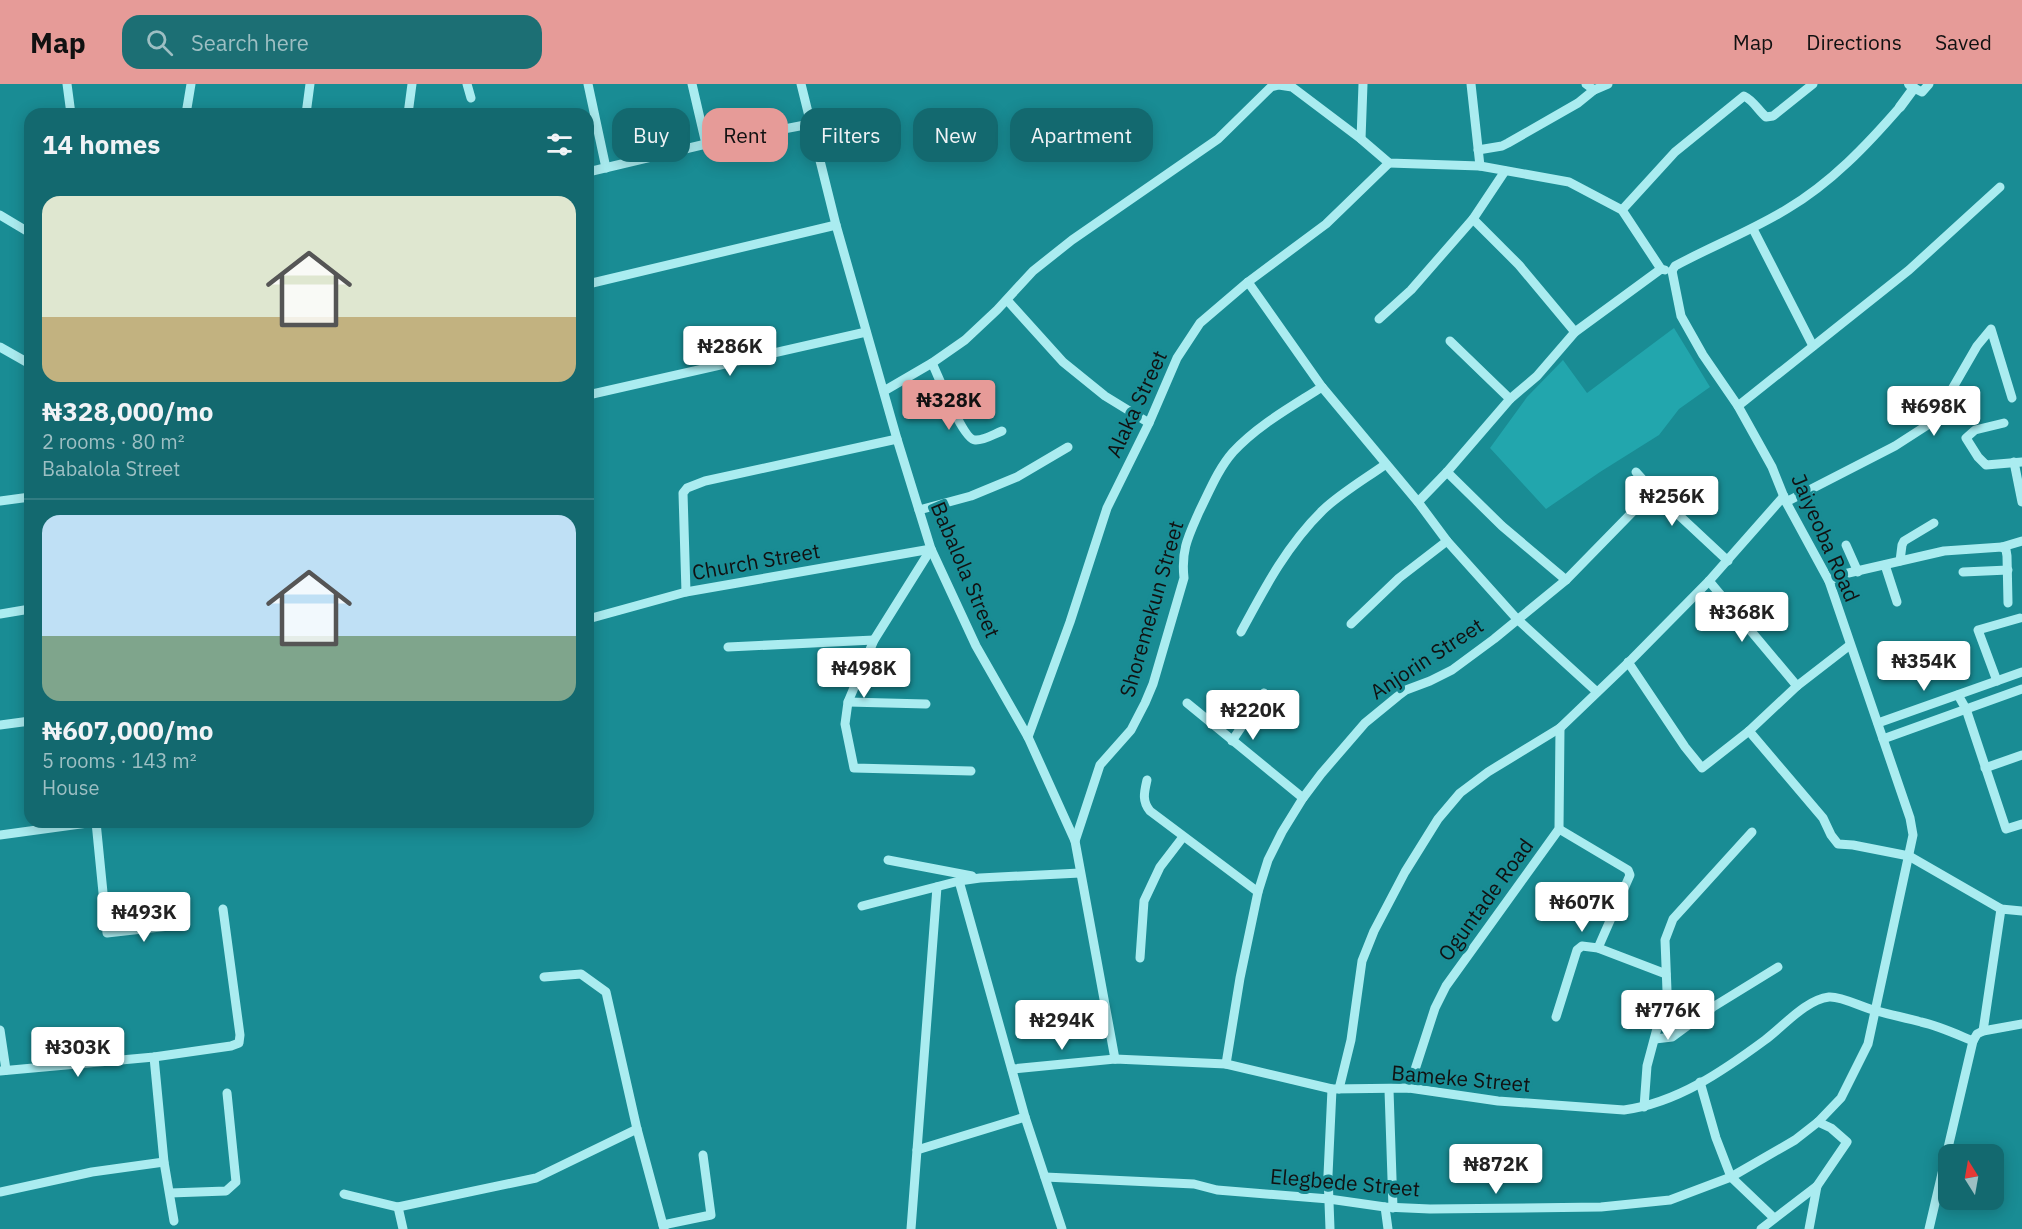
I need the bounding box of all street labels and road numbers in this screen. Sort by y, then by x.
street label: Alaka Street [1099,345,1173,462]
street label: Jaiyeoba Road [1785,469,1867,606]
street label: Babalola Street [925,497,1007,642]
street label: Shoremekun Street [1112,517,1190,700]
street label: Church Street [690,536,822,586]
street label: Anjorin Street [1364,611,1489,705]
street label: Oguntade Road [1431,832,1539,966]
street label: Bameke Street [1390,1058,1532,1098]
street label: Elegbede Street [1269,1161,1421,1203]

